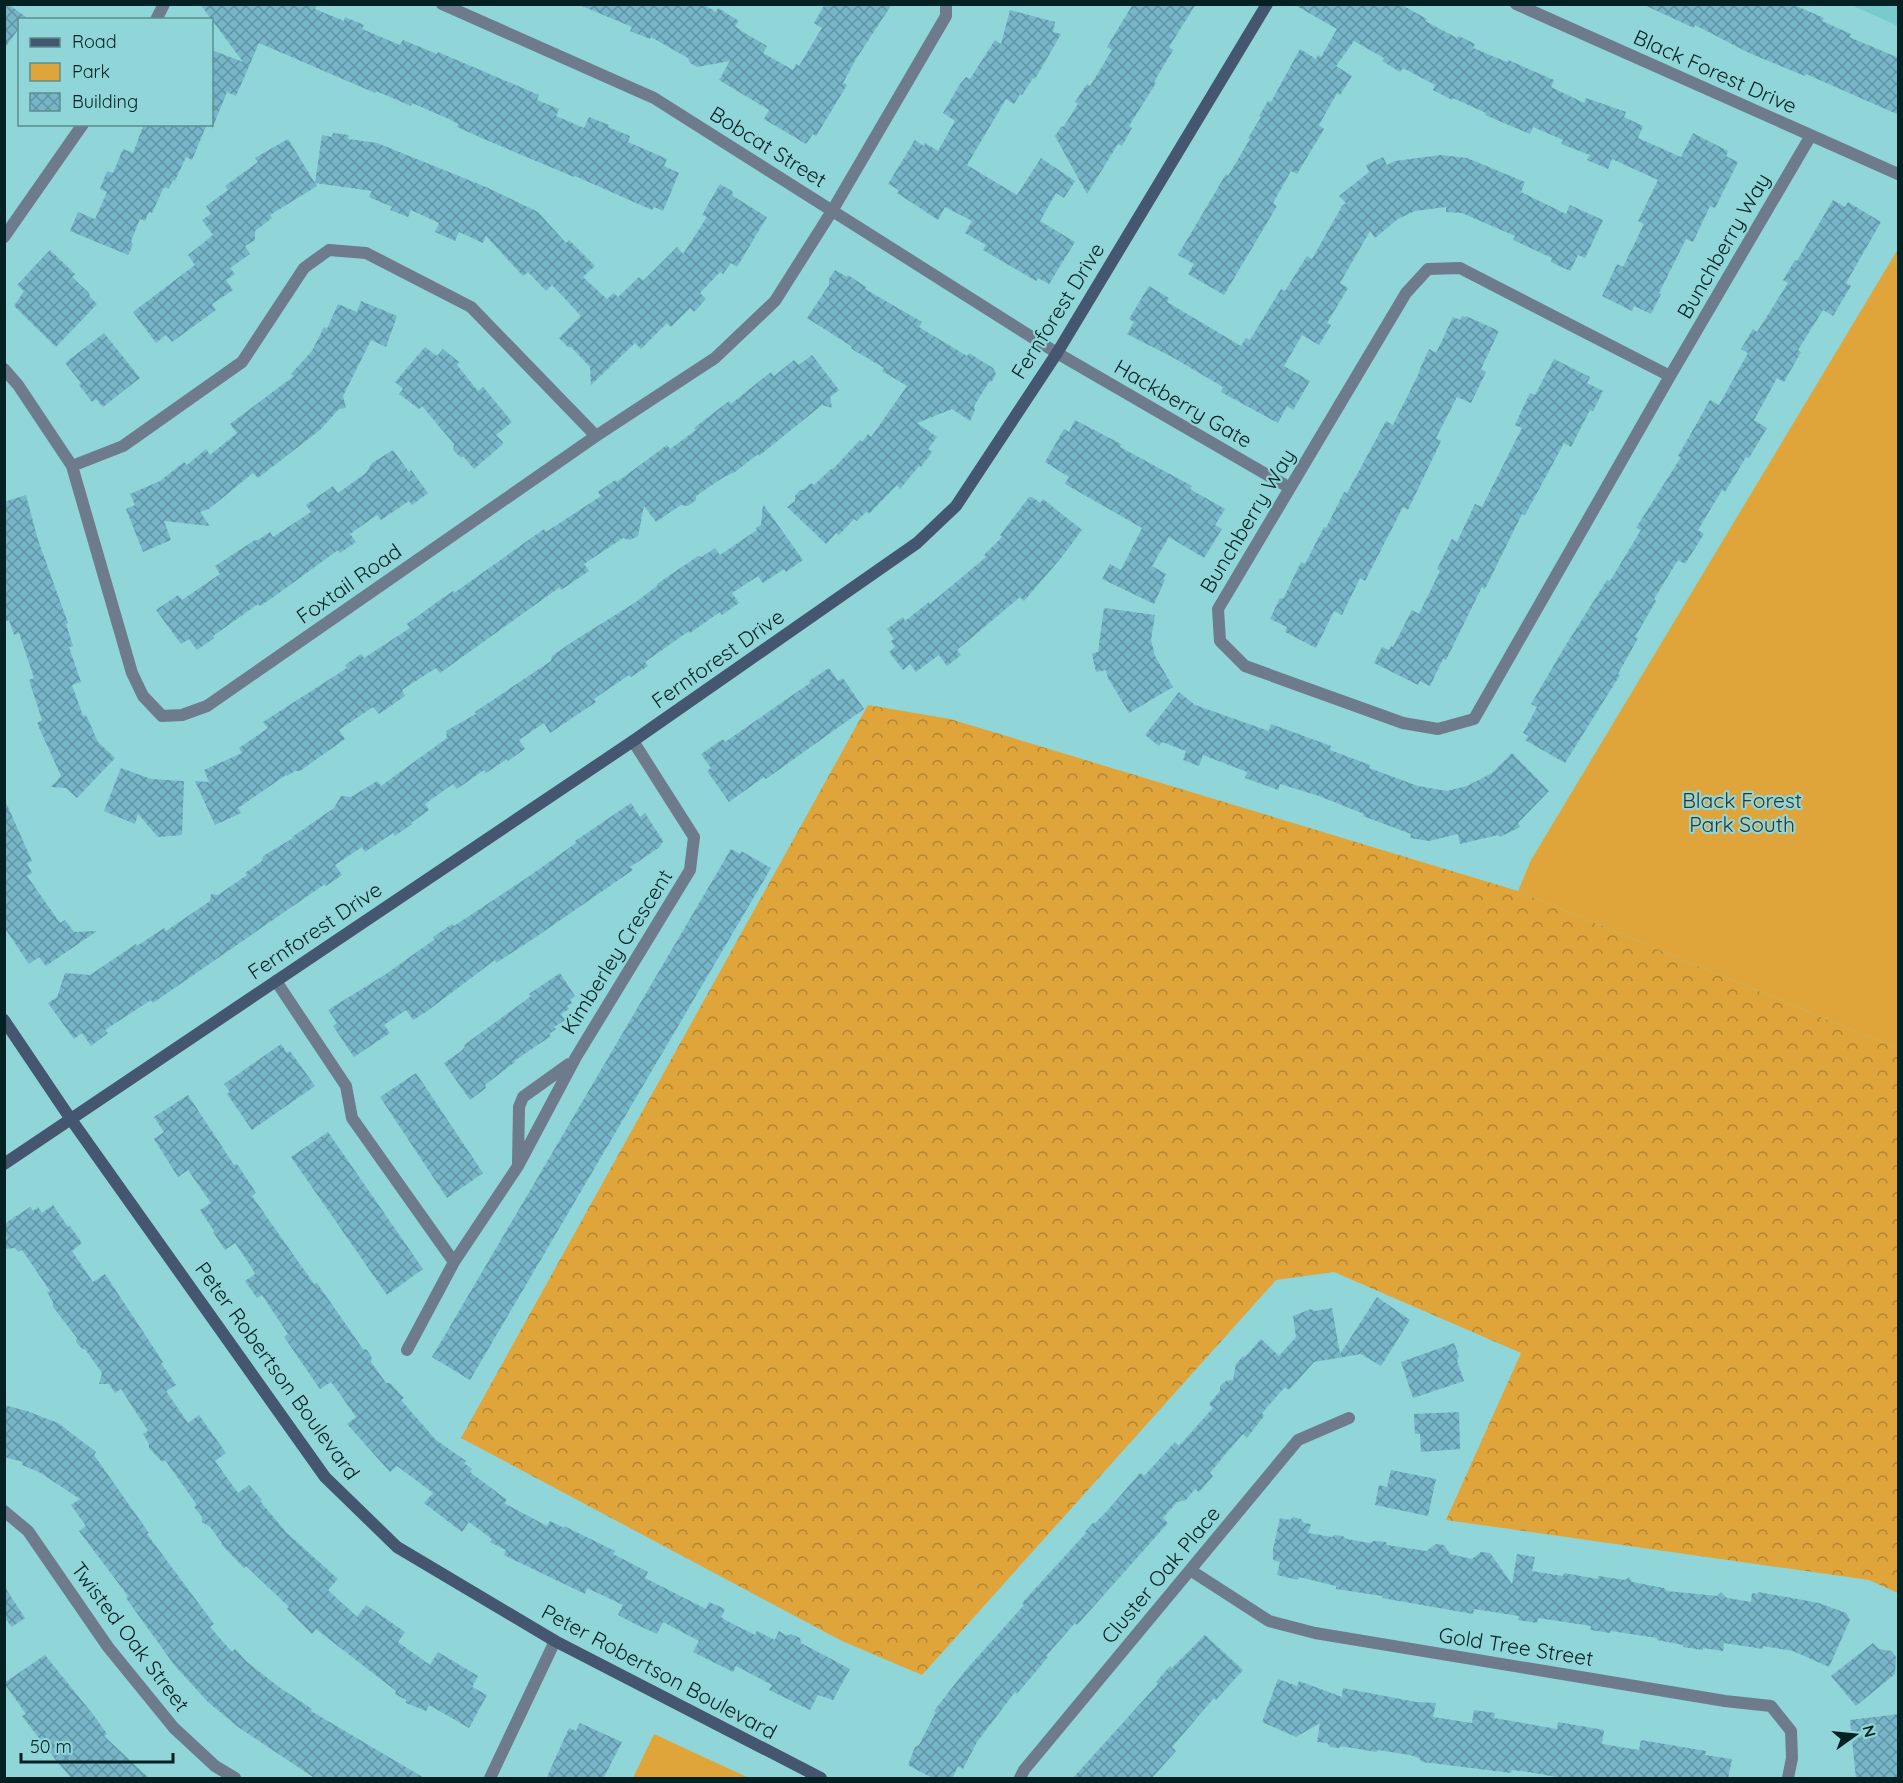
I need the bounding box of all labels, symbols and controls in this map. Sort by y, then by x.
legend [18,18,213,126]
street label: Black Forest Drive [1630,23,1801,119]
text: Road [72,30,117,53]
text: Park [72,60,110,83]
text: Building [72,90,138,113]
street label: Bobcat Street [705,100,832,192]
street label: Bunchberry Way [1671,168,1775,323]
street label: Fernforest Drive [1005,237,1109,383]
street label: Hackberry Gate [1110,353,1257,453]
street label: Bunchberry Way [1194,444,1300,597]
street label: Foxtail Road [291,537,406,629]
street label: Fernforest Drive [646,603,789,714]
park label: Black Forest Park South [1682,787,1802,837]
street label: Kimberley Crescent [555,864,677,1039]
street label: Fernforest Drive [243,876,386,985]
street label: Peter Robertson Boulevard [190,1256,366,1484]
street label: Cluster Oak Place [1095,1500,1225,1648]
street label: Twisted Oak Street [66,1556,196,1716]
street label: Peter Robertson Boulevard [537,1598,782,1744]
street label: Gold Tree Street [1437,1621,1595,1671]
north arrow [1825,1705,1885,1765]
text: N [1858,1723,1881,1739]
scale bar [21,1726,172,1764]
text: 50 m [30,1735,72,1758]

